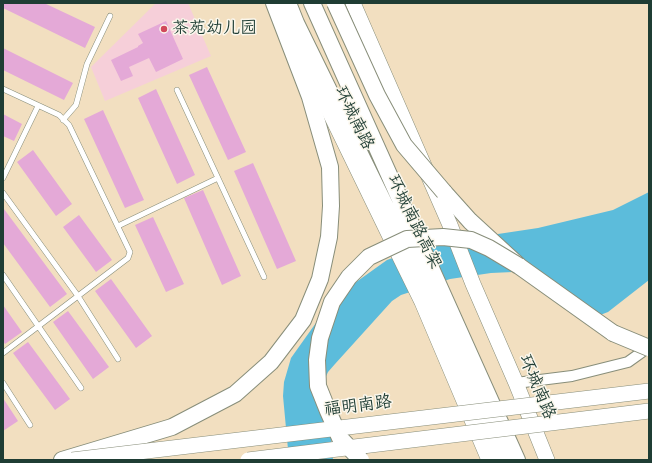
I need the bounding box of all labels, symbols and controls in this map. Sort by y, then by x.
place label: 茶苑幼儿园 [172,19,257,39]
marker: 茶苑幼儿园 [159,24,169,34]
street label: 环城南路 [330,83,378,153]
street label: 环城南路高架 [382,172,446,272]
street label: 环城南路 [514,352,560,422]
street label: 福明南路 [323,392,393,420]

